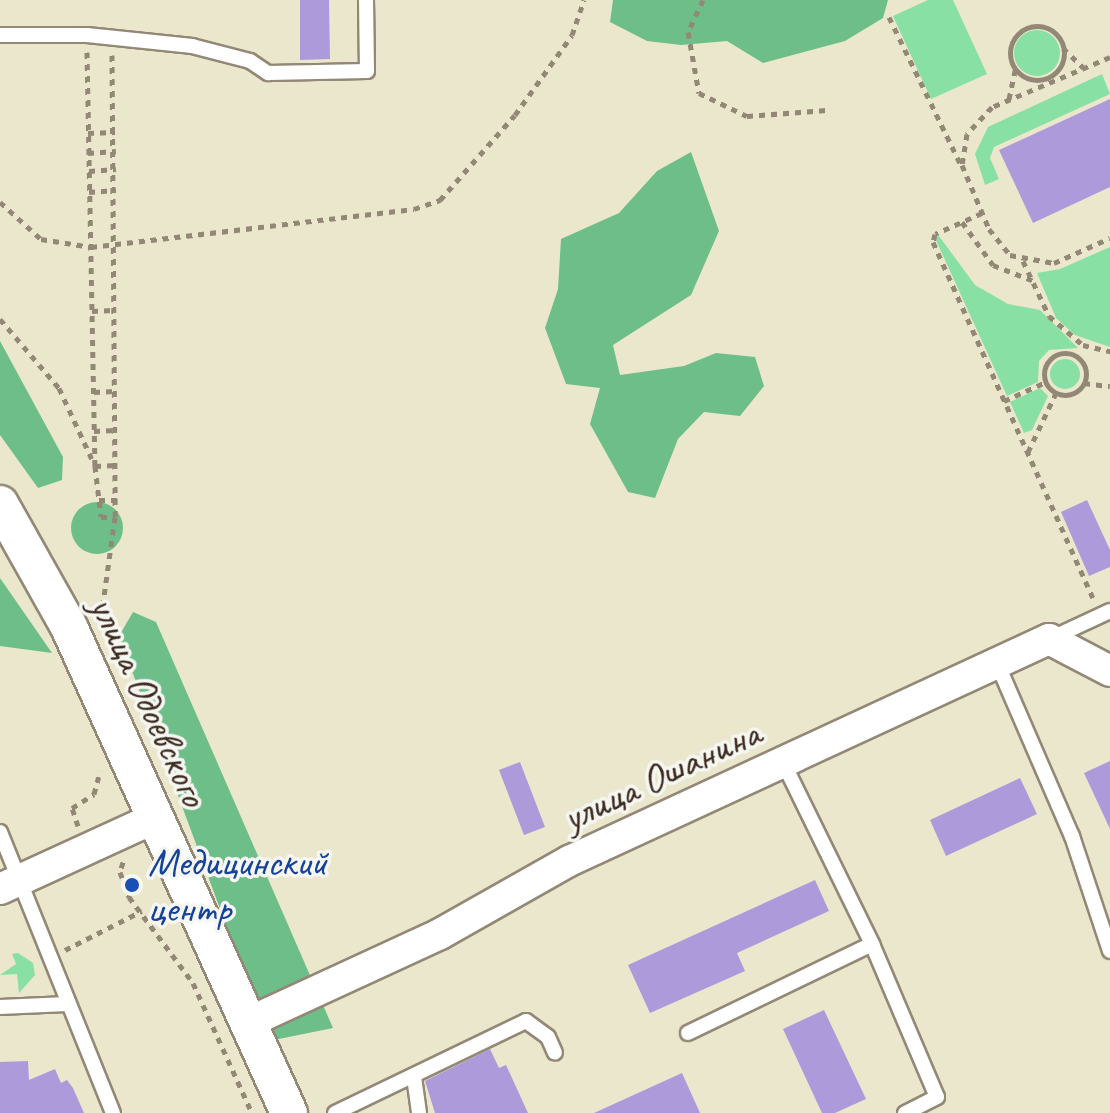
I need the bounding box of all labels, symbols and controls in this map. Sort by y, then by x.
street label: улица Одоевского [79,587,219,815]
street label: улица Ошанина [554,708,768,842]
place label: Медицинский центр [148,838,327,932]
marker: Медицинский центр [123,876,141,894]

